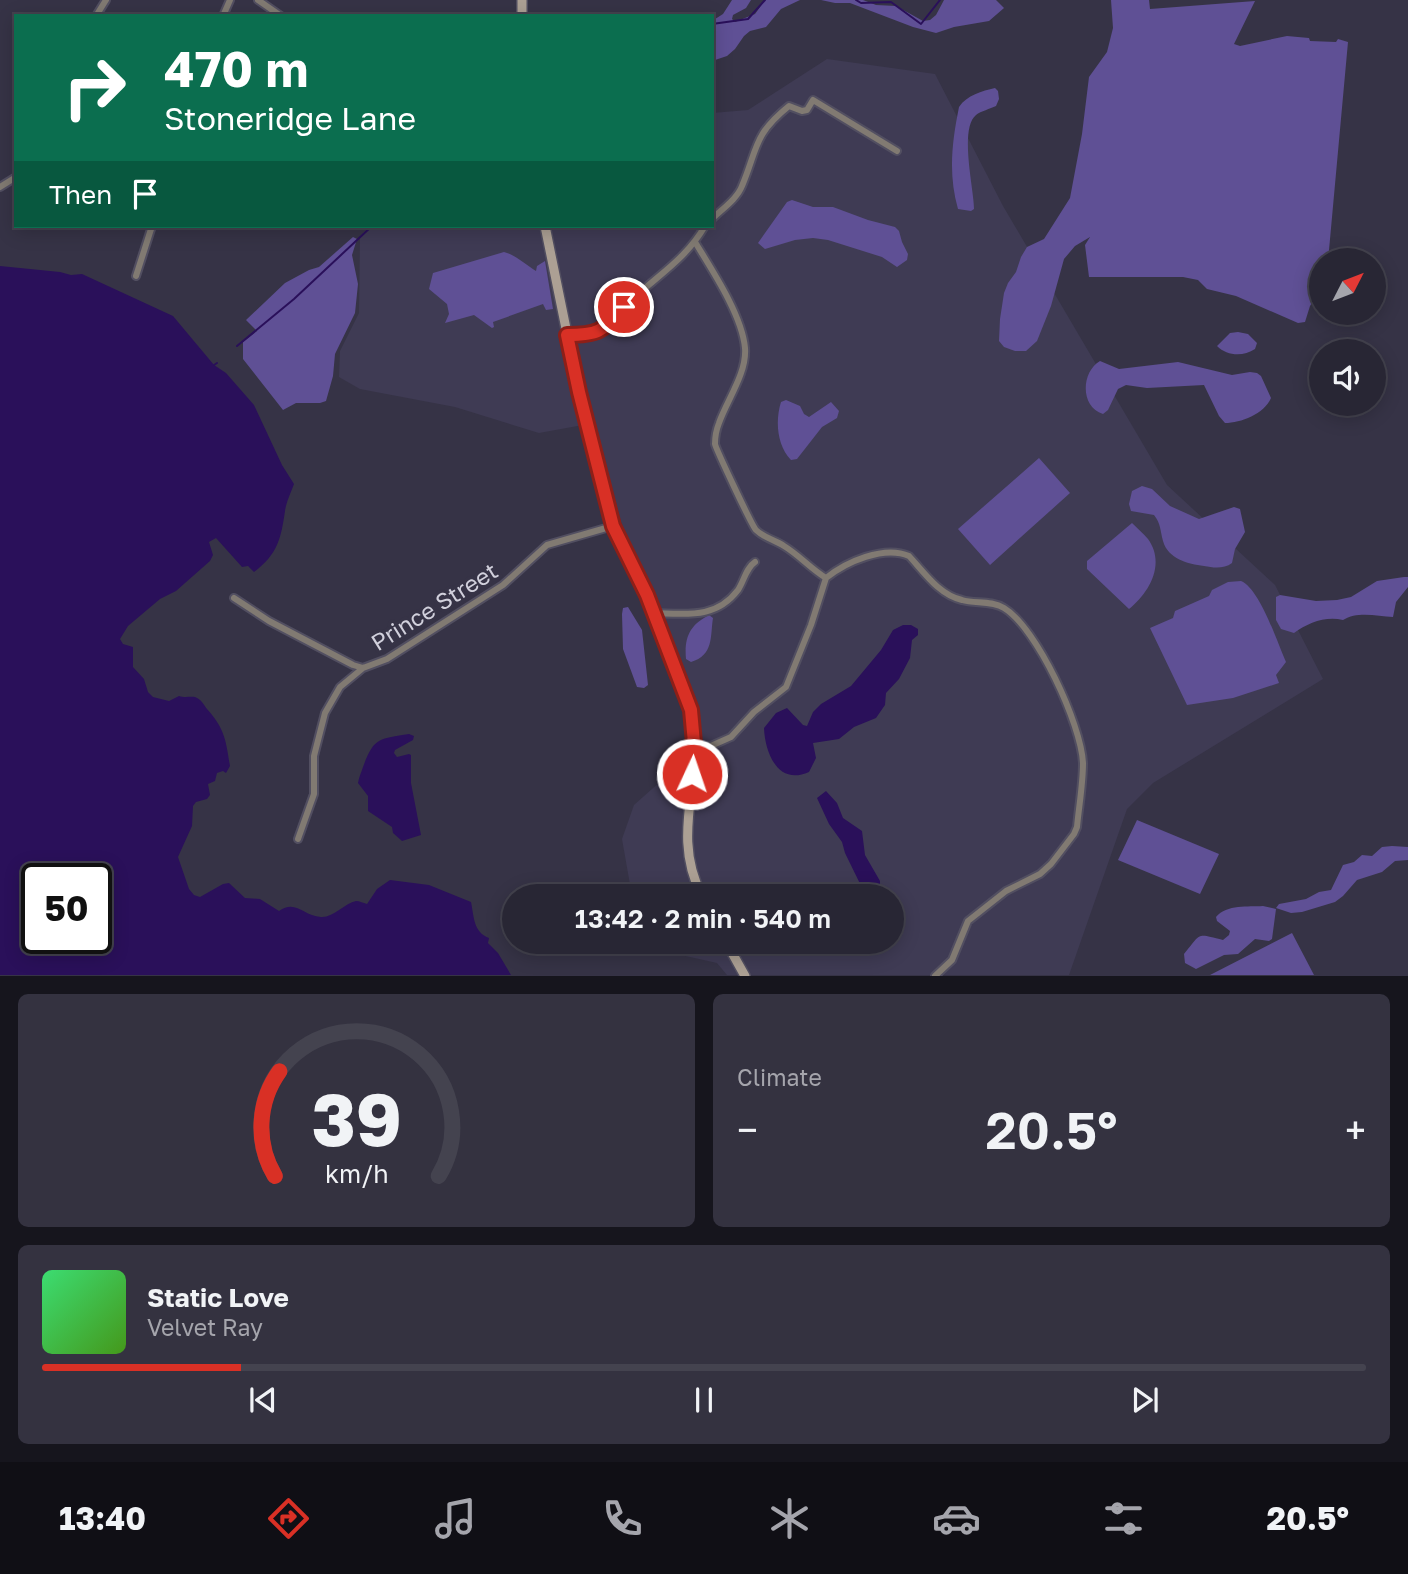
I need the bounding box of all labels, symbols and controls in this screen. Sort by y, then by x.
text: 470 m [164,39,308,98]
icon: right [49,42,140,133]
text: Stoneridge Lane [164,99,416,137]
icon: arrive [126,175,164,213]
text: Then [49,179,112,210]
north arrow [1309,248,1386,326]
map controls [1309,248,1386,416]
pin [594,277,654,337]
icon: arrive [605,288,643,326]
button: sound [1309,339,1386,416]
street label: Prince Street [365,556,503,656]
position arrow [655,737,729,811]
speed limit sign: 50 [21,863,112,954]
text: 13:42 · 2 min · 540 m [575,903,831,934]
text: Climate [737,1063,822,1091]
text: 39 [311,1076,402,1163]
text: 20.5° [986,1098,1117,1160]
text: − [737,1107,758,1152]
text: + [1345,1107,1366,1152]
text: km/h [325,1158,388,1189]
text: Static Love [147,1282,289,1313]
text: Velvet Ray [147,1313,263,1341]
icon: previous [244,1381,282,1419]
icon: pause [685,1381,723,1419]
icon: next [1126,1381,1164,1419]
icon: directions [264,1494,313,1543]
icon: music [431,1494,480,1543]
icon: phone [598,1494,647,1543]
icon: climate [765,1494,814,1543]
icon: car [932,1494,981,1543]
icon: filters [1099,1494,1148,1543]
text: 13:40 [59,1499,146,1537]
text: 20.5° [1266,1499,1349,1537]

